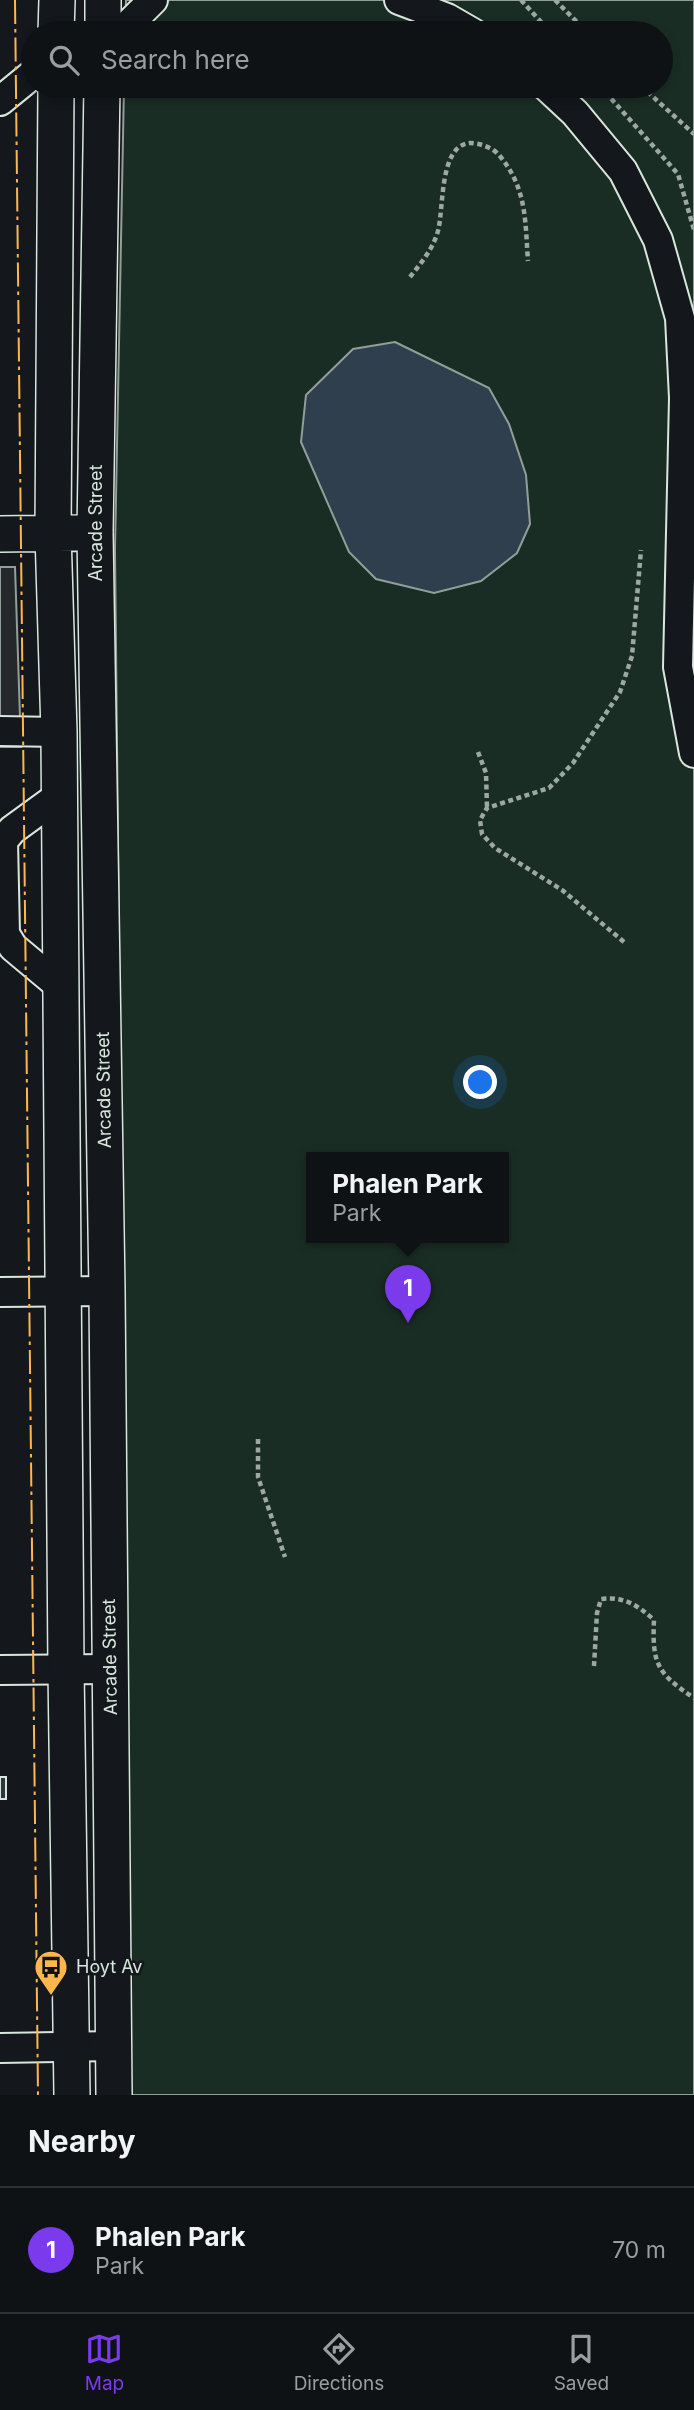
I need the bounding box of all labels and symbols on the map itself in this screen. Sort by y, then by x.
street label: Arcade Street [85,464,106,581]
street label: Arcade Street [92,1031,115,1149]
your location [463,1065,497,1099]
pin: 1 [385,1265,431,1323]
street label: Arcade Street [98,1598,121,1716]
bus stop icon: Hoyt Av [32,1948,70,1997]
place label: Hoyt Av [76,1956,142,1977]

